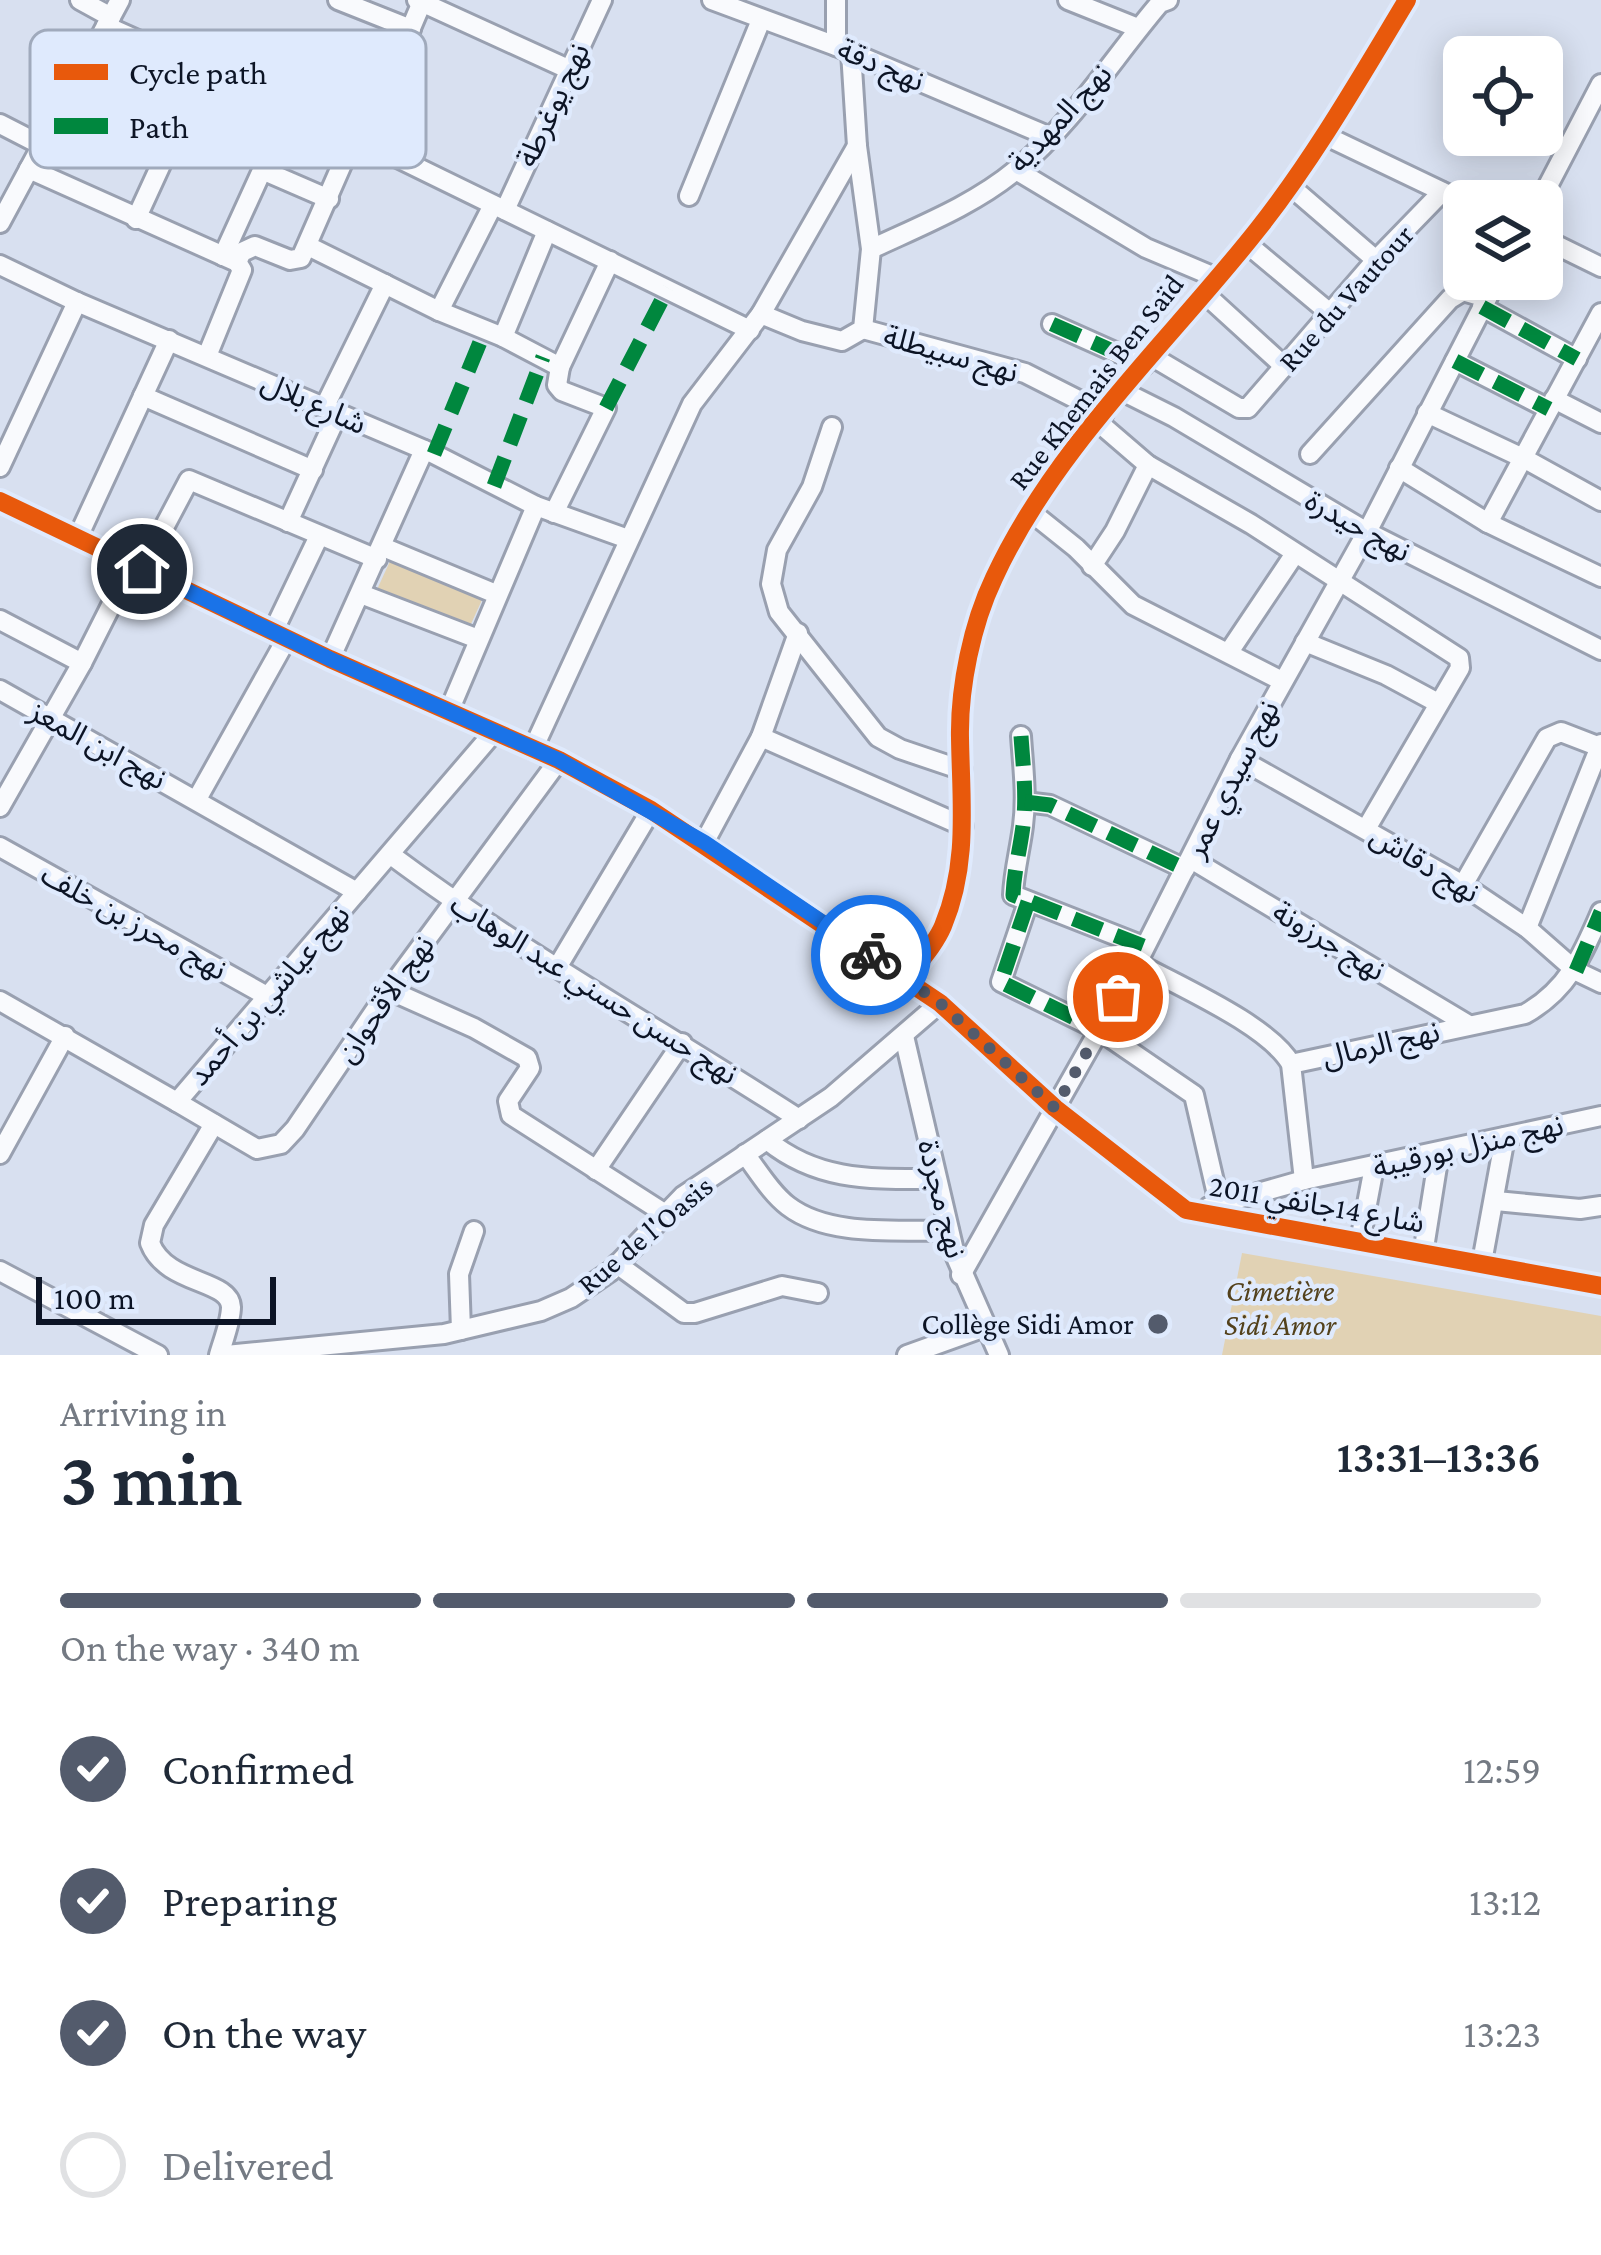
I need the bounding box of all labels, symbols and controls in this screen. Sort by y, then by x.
legend [30,30,426,168]
street label: نهج دقة [831,32,929,103]
map controls [1443,36,1563,300]
button: locate [1443,36,1563,156]
street label: نهج يوغرطة [510,38,601,174]
text: Cycle path [129,54,267,91]
street label: نهج المهدية [1001,57,1122,183]
text: Path [129,108,189,145]
button: layers [1443,180,1563,300]
street label: Rue du Vautour [1271,218,1420,377]
street label: Rue Khemais Ben Saïd [1001,267,1190,496]
street label: نهج سبيطلة [878,319,1022,394]
street label: شارع بلال [254,365,372,446]
street label: نهج حيدرة [1297,483,1417,573]
pin [91,518,193,620]
icon: home [109,536,175,602]
street label: نهج ابن المعز [20,693,172,801]
street label: نهج سيدي عمر [1177,695,1291,867]
street label: نهج دقاش [1362,818,1486,914]
street label: نهج محرز بن خلف [33,857,233,991]
street label: نهج حسن حسني عبد الوهاب [441,887,744,1096]
street label: نهج جرزونة [1264,894,1391,992]
courier [811,895,931,1015]
street label: نهج عياشي بن أحمد [180,897,361,1096]
icon: bike [838,922,904,988]
street label: نهج الأقحوان [329,929,445,1072]
pin [1067,946,1169,1048]
icon: bag [1085,964,1151,1030]
street label: نهج الرمال [1319,1014,1444,1079]
street label: نهج منزل بورقيبة [1369,1108,1568,1189]
street label: نهج مجردة [906,1136,973,1263]
street label: شارع 14جانفي 2011 [1206,1168,1427,1246]
street label: Rue de l'Oasis [571,1169,719,1301]
scale bar [36,1271,276,1324]
park label: Cimetière Sidi Amor [1224,1274,1338,1341]
text: 100 m [54,1279,135,1316]
place label: Collège Sidi Amor [922,1307,1134,1341]
marker: Collège Sidi Amor [1145,1311,1171,1337]
text: Arriving in [60,1391,227,1434]
text: 13:31–13:36 [1337,1432,1541,1482]
text: 3 min [60,1435,243,1522]
text: On the way · 340 m [60,1626,360,1669]
icon: check [60,1736,126,1802]
text: Confirmed [162,1744,354,1794]
text: 12:59 [1463,1748,1541,1791]
icon: check [60,1868,126,1934]
text: Preparing [162,1876,338,1926]
text: 13:12 [1469,1880,1541,1923]
icon: check [60,2000,126,2066]
text: On the way [162,2008,366,2058]
text: 13:23 [1464,2012,1541,2055]
text: Delivered [162,2140,334,2190]

